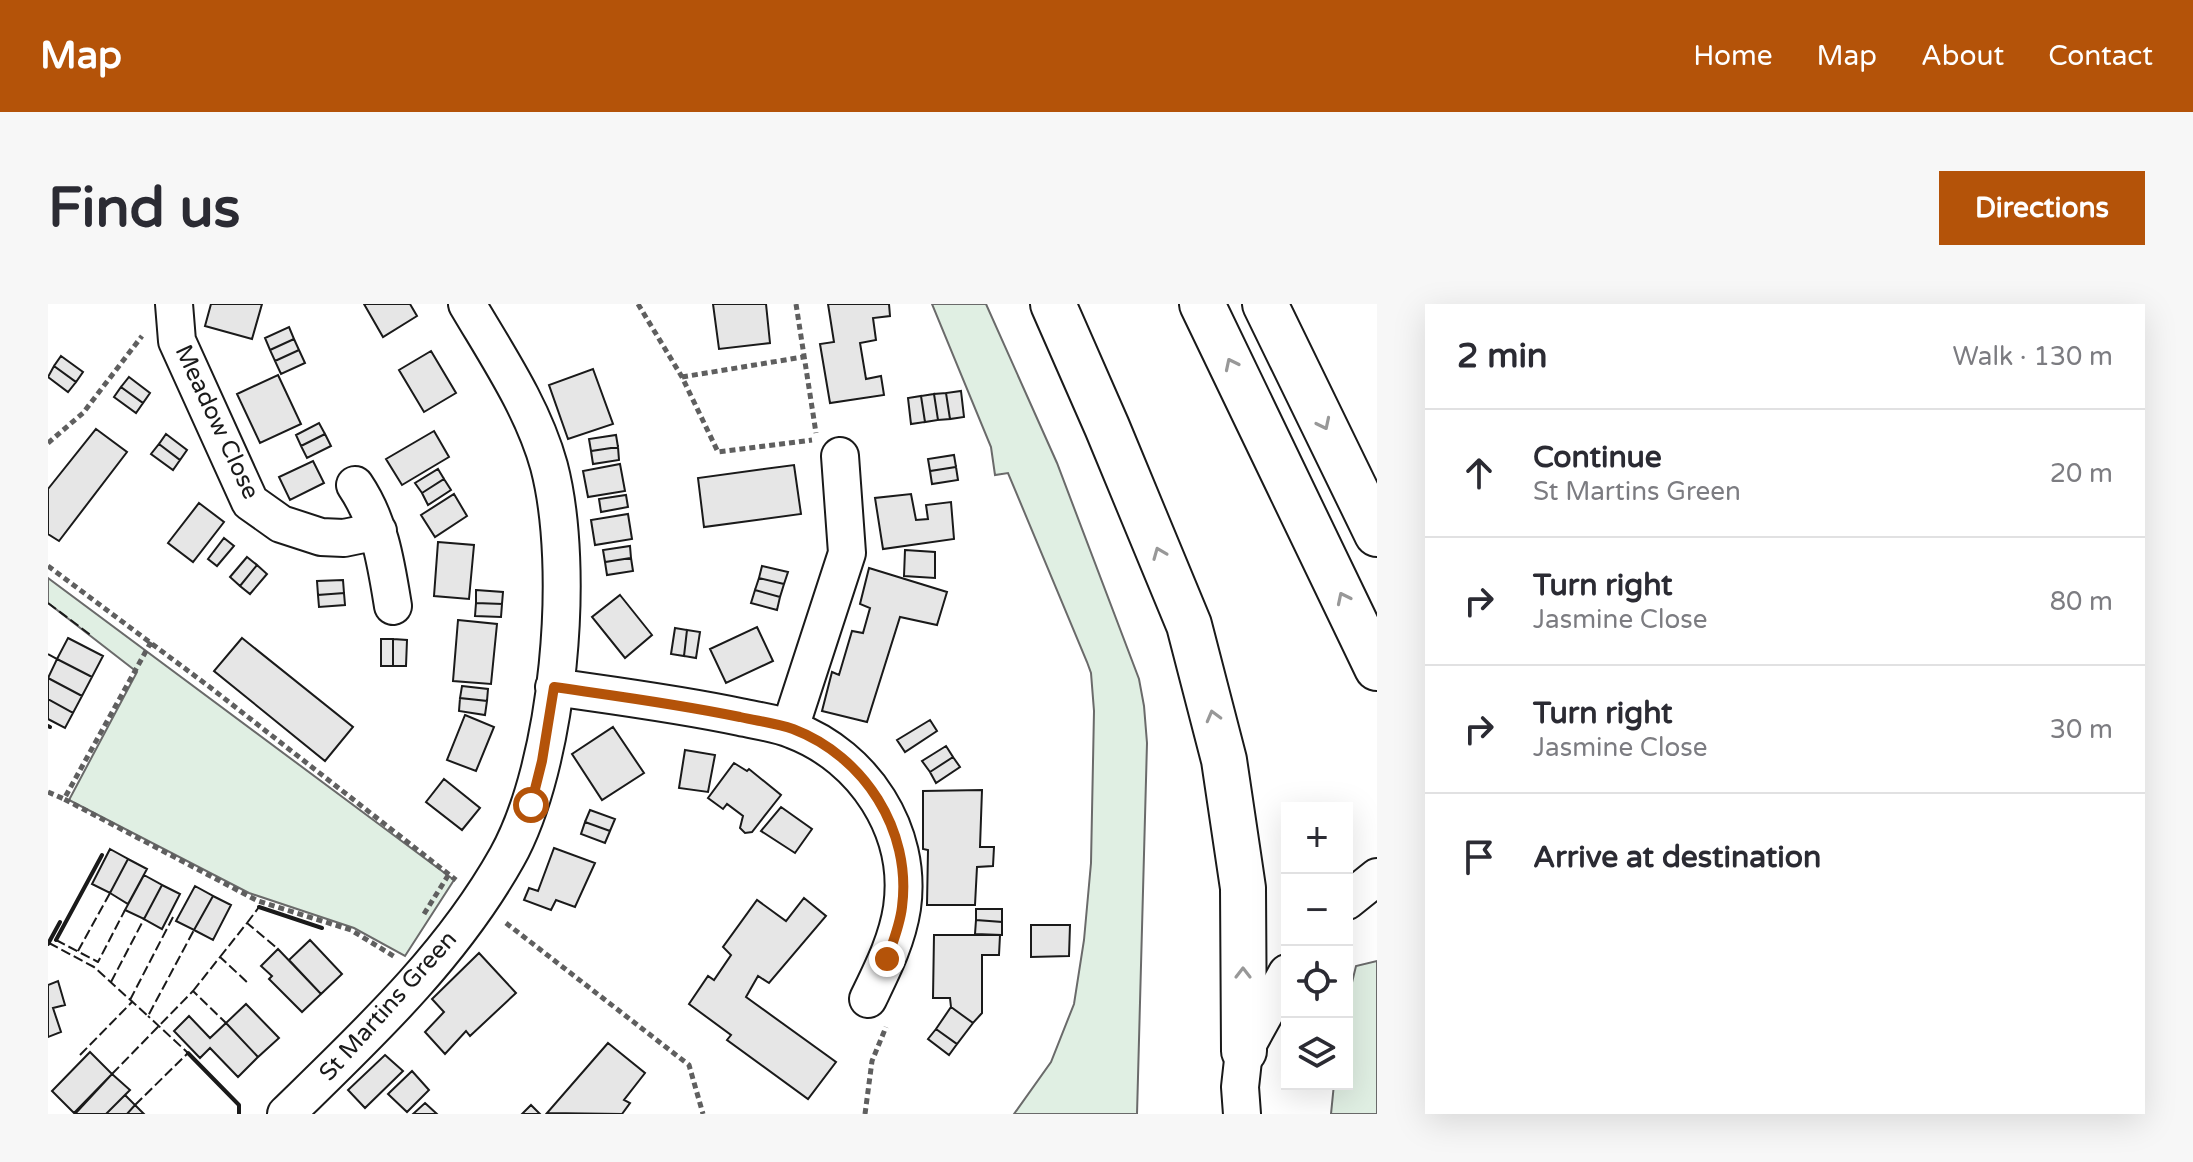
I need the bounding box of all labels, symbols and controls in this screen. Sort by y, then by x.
text: Map [40,33,122,79]
text: Home [1693,39,1773,73]
text: Map [1817,39,1877,73]
text: About [1921,39,2004,73]
text: Contact [2048,39,2153,73]
button: Directions [1939,171,2145,245]
text: Find us [48,175,240,242]
text: 2 min [1457,336,1548,377]
street label: Meadow Close [169,340,265,504]
text: Walk · 130 m [1953,341,2113,372]
one-way arrow [1225,357,1240,372]
one-way arrow [1314,416,1330,431]
text: Continue [1533,439,1662,476]
icon: ahead [1457,451,1501,495]
text: 20 m [2050,458,2113,489]
text: St Martins Green [1533,476,1741,507]
one-way arrow [1152,547,1169,561]
text: Turn right [1533,567,1673,604]
icon: right [1457,579,1501,623]
text: 80 m [2050,586,2113,617]
one-way arrow [1337,592,1353,607]
text: Jasmine Close [1533,604,1707,635]
text: Turn right [1533,695,1673,732]
icon: right [1457,707,1501,751]
one-way arrow [1205,709,1222,723]
text: 30 m [2050,714,2113,745]
text: Jasmine Close [1533,732,1707,763]
route start [513,787,549,823]
map controls [1281,802,1353,1090]
button: + [1281,802,1353,874]
icon: arrive [1457,835,1501,879]
text: Arrive at destination [1533,839,1821,876]
button: − [1281,874,1353,946]
street label: St Martins Green [313,925,463,1087]
route end [869,941,905,977]
button: locate [1281,946,1353,1018]
one-way arrow [1235,966,1252,979]
button: layers [1281,1018,1353,1090]

